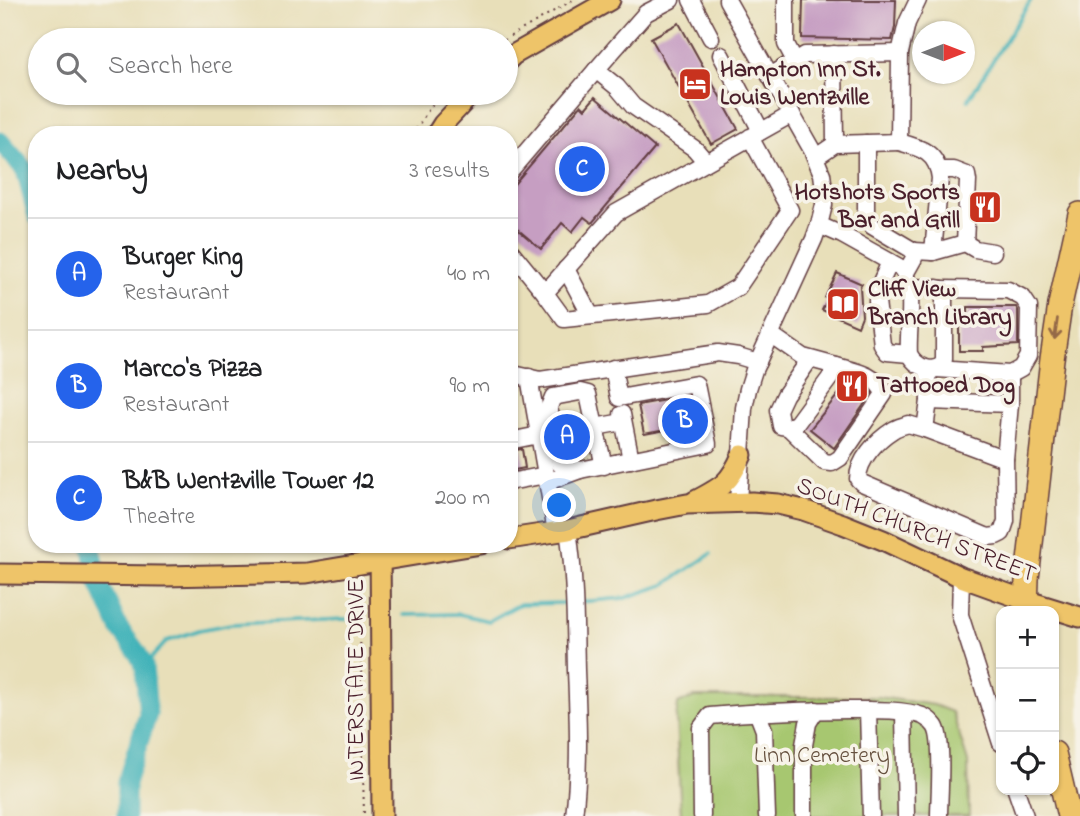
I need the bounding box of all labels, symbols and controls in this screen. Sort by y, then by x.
north arrow [912,21,975,84]
search box [28,28,518,105]
icon: search [52,48,90,86]
text: Search here [108,48,233,86]
place label: Hampton Inn St. Louis Wentzville [720,53,881,116]
hotel icon: Hampton Inn St. Louis Wentzville [676,65,714,103]
pin: C [559,143,605,195]
text: Nearby [56,150,148,194]
text: 3 results [409,155,490,188]
place label: Hotshots Sports Bar and Grill [794,176,960,239]
restaurant icon: Hotshots Sports Bar and Grill [966,188,1004,226]
text: Burger King [123,239,243,277]
text: A [72,258,86,291]
text: 40 m [447,258,490,291]
place label: Cliff View Branch Library [867,273,1012,337]
text: Restaurant [123,277,230,310]
library icon: Cliff View Branch Library [824,285,862,323]
one-way arrow [1050,317,1063,340]
text: Marco's Pizza [123,351,262,389]
restaurant icon: Tattooed Dog [833,367,871,405]
place label: Tattooed Dog [876,369,1015,405]
text: B [71,370,87,403]
text: 90 m [450,370,490,403]
text: Restaurant [123,389,230,422]
pin: B [662,395,708,447]
pin: A [544,411,590,463]
text: B&B Wentzville Tower 12 [123,463,374,501]
street label: SOUTH CHURCH STREET [791,469,1041,593]
text: C [73,482,85,515]
text: 200 m [435,482,490,515]
your location [542,488,576,522]
text: Theatre [123,501,195,534]
street label: INTERSTATE DRIVE [340,579,375,781]
map controls [996,606,1059,795]
button: + [996,606,1059,669]
button: − [996,669,1059,732]
button: locate [996,732,1059,795]
park label: Linn Cemetery [754,739,890,775]

